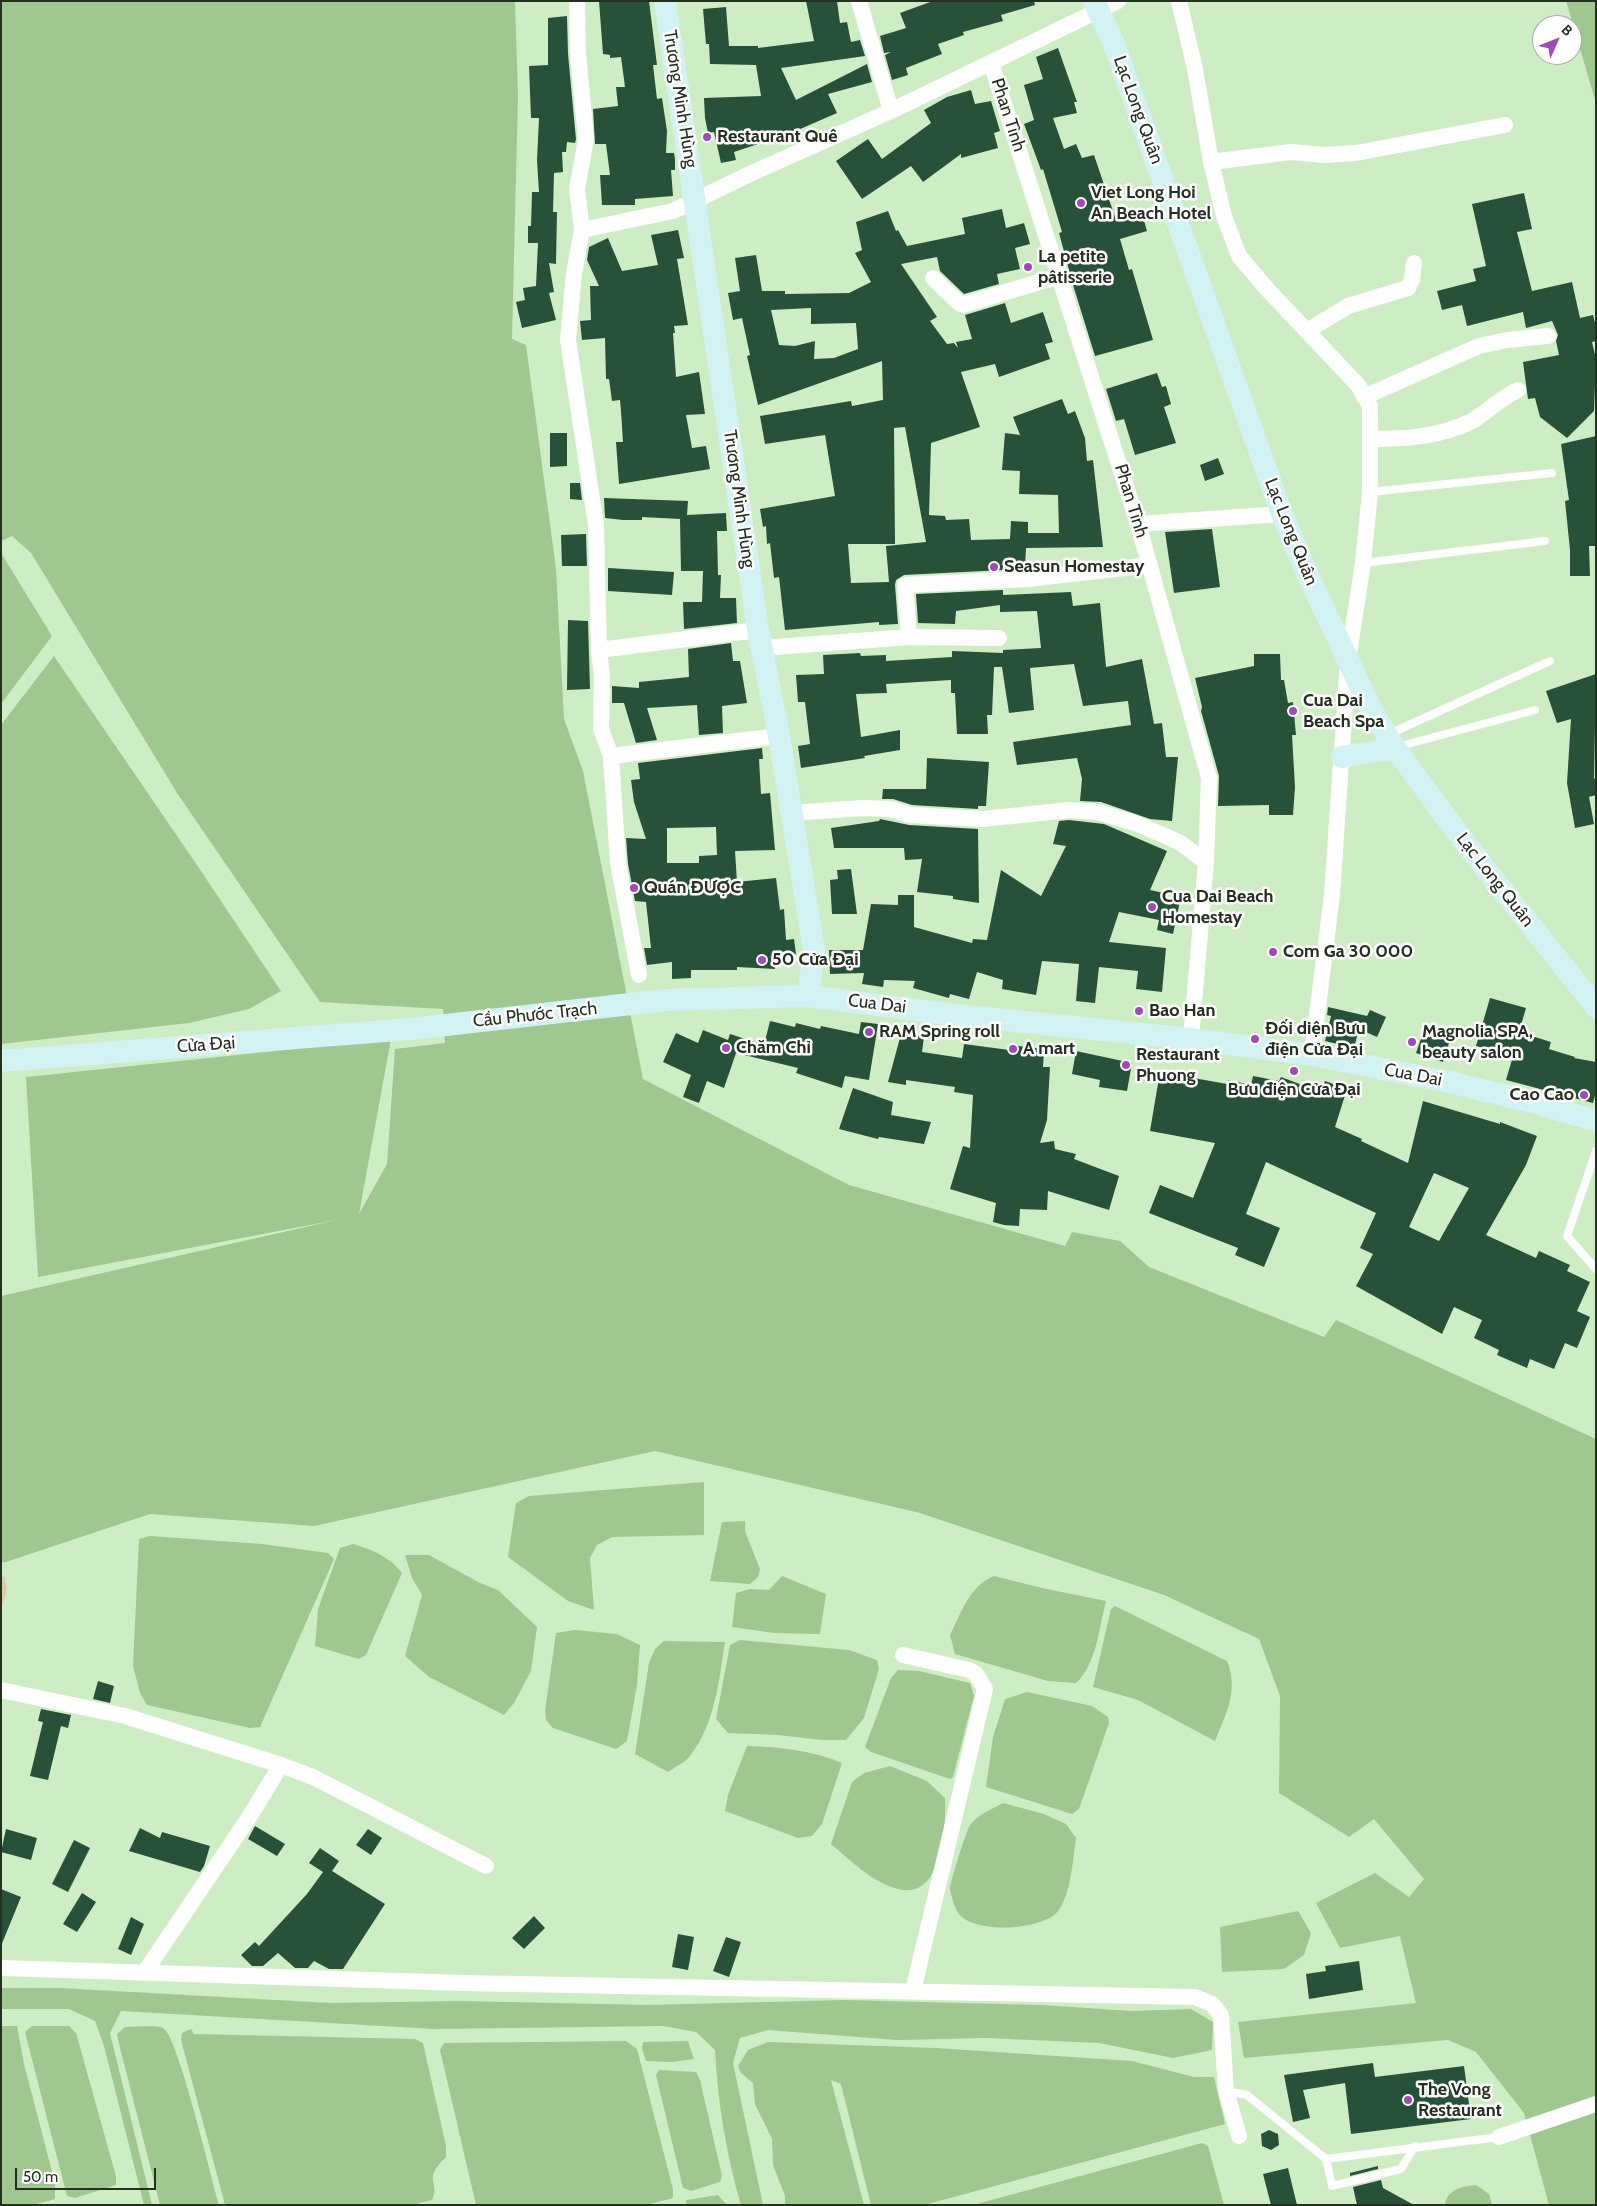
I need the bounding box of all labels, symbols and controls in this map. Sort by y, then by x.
north arrow [1532,15,1582,65]
text: B [1558,21,1577,40]
street label: Trương Minh Hùng [658,29,702,169]
street label: Lạc Long Quân [1108,53,1168,167]
street label: Phan Tình [986,76,1030,154]
place label: Restaurant Quê [717,126,837,148]
marker: Restaurant Quê [701,131,713,143]
place label: Viet Long Hoi An Beach Hotel [1091,182,1211,224]
marker: Viet Long Hoi An Beach Hotel [1075,197,1087,209]
place label: La petite pâtisserie [1038,246,1112,288]
marker: La petite pâtisserie [1022,261,1034,273]
street label: Trương Minh Hùng [719,429,759,569]
street label: Phan Tình [1110,462,1152,540]
street label: Lạc Long Quân [1260,475,1322,589]
place label: Seasun Homestay [1004,556,1144,578]
marker: Seasun Homestay [988,561,1000,573]
place label: Cua Dai Beach Spa [1303,690,1384,732]
marker: Cua Dai Beach Spa [1287,705,1299,717]
street label: Lạc Long Quân [1452,829,1538,931]
place label: Quán ĐƯỢC [644,877,741,899]
marker: Quán ĐƯỢC [628,882,640,894]
place label: Cua Dai Beach Homestay [1162,886,1273,929]
marker: Cua Dai Beach Homestay [1146,901,1158,913]
place label: Com Ga 30 000 [1283,941,1413,963]
marker: Com Ga 30 000 [1267,946,1279,958]
place label: 50 Cửa Đại [772,949,859,971]
marker: 50 Cửa Đại [756,954,768,966]
street label: Cua Dai [847,990,907,1018]
street label: Cầu Phước Trạch [472,998,598,1032]
place label: Bao Han [1149,1000,1215,1022]
marker: Bao Han [1133,1005,1145,1017]
place label: Đối diện Bưu điện Cửa Đại [1265,1018,1366,1060]
place label: RAM Spring roll [879,1021,1000,1043]
place label: Magnolia SPA, beauty salon [1422,1021,1533,1064]
marker: RAM Spring roll [863,1026,875,1038]
street label: Cửa Đại [176,1032,236,1058]
marker: Đối diện Bưu điện Cửa Đại [1249,1033,1261,1045]
marker: Magnolia SPA, beauty salon [1406,1036,1418,1048]
place label: Chăm Chỉ [736,1037,811,1059]
place label: A mart [1023,1038,1075,1060]
marker: Chăm Chỉ [720,1042,732,1054]
marker: A mart [1007,1043,1019,1055]
place label: Restaurant Phuong [1136,1044,1220,1086]
marker: Restaurant Phuong [1120,1059,1132,1071]
street label: Cua Dai [1382,1059,1444,1091]
marker: Bưu điện Cửa Đại [1288,1065,1300,1077]
place label: Bưu điện Cửa Đại [1227,1079,1361,1101]
place label: Cao Cao [1510,1084,1574,1106]
marker: Cao Cao [1578,1089,1590,1101]
place label: The Vong Restaurant [1418,2079,1502,2122]
marker: The Vong Restaurant [1402,2094,1414,2106]
scale bar [18,2158,159,2190]
text: 50 m [23,2168,58,2186]

